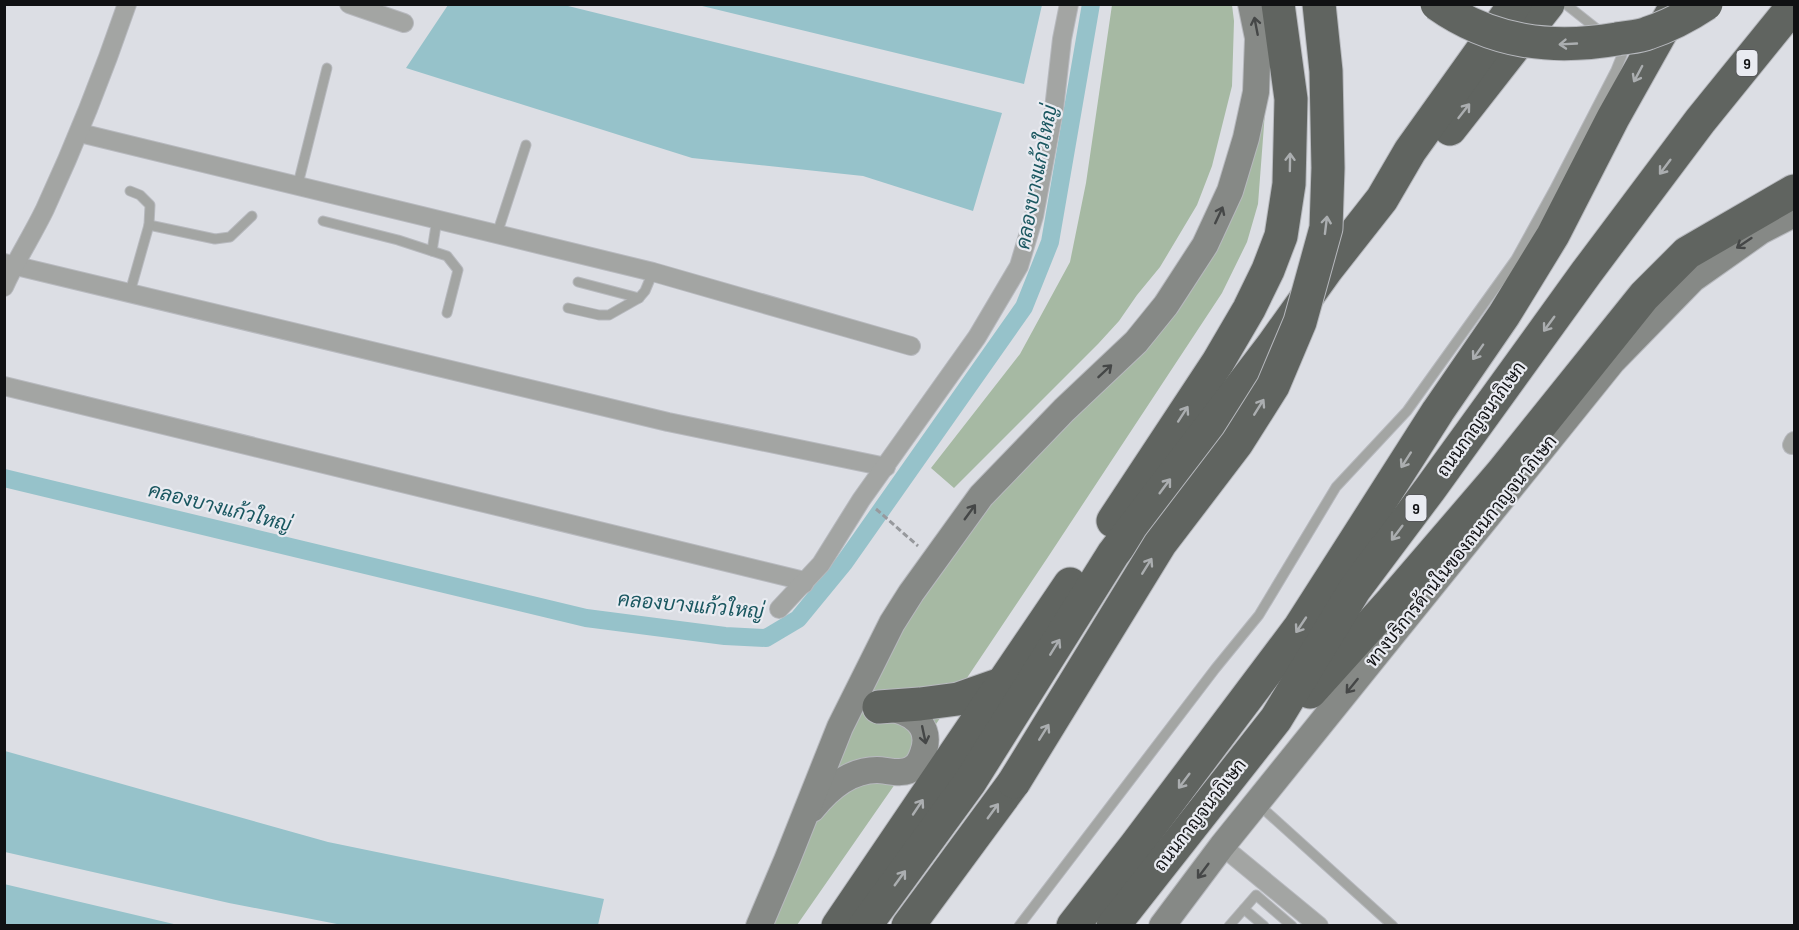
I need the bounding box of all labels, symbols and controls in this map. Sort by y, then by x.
one-way arrow [1250,17,1261,36]
one-way arrow [1559,39,1579,50]
road number: 9 [1736,50,1758,76]
one-way arrow [1632,64,1643,82]
water label: คลองบางแก้วใหญ่ [1009,102,1063,251]
one-way arrow [1458,103,1471,119]
one-way arrow [1284,152,1295,172]
one-way arrow [1658,159,1671,175]
one-way arrow [1213,206,1225,224]
one-way arrow [1320,216,1331,236]
one-way arrow [1736,237,1753,249]
one-way arrow [1543,316,1555,332]
one-way arrow [1472,343,1484,360]
street label: ถนนกาญจนาภิเษก [1432,357,1530,481]
one-way arrow [1097,365,1112,379]
one-way arrow [1254,399,1266,416]
one-way arrow [1177,407,1189,423]
street label: ทางบริการด้านในของถนนกาญจนาภิเษก [1359,429,1562,671]
one-way arrow [1400,452,1412,468]
water label: คลองบางแก้วใหญ่ [146,477,295,538]
one-way arrow [1159,478,1172,494]
road number: 9 [1406,495,1426,521]
one-way arrow [964,504,976,520]
one-way arrow [1391,525,1404,541]
one-way arrow [1141,558,1153,575]
water label: คลองบางแก้วใหญ่ [617,586,766,624]
one-way arrow [1295,616,1307,632]
one-way arrow [1050,639,1062,656]
one-way arrow [1345,678,1358,694]
one-way arrow [1039,724,1051,741]
one-way arrow [919,725,930,744]
street label: ถนนกาญจนาภิเษก [1149,754,1251,876]
one-way arrow [1178,772,1191,788]
one-way arrow [911,799,924,816]
one-way arrow [986,803,999,819]
one-way arrow [1197,863,1210,879]
one-way arrow [894,871,906,887]

